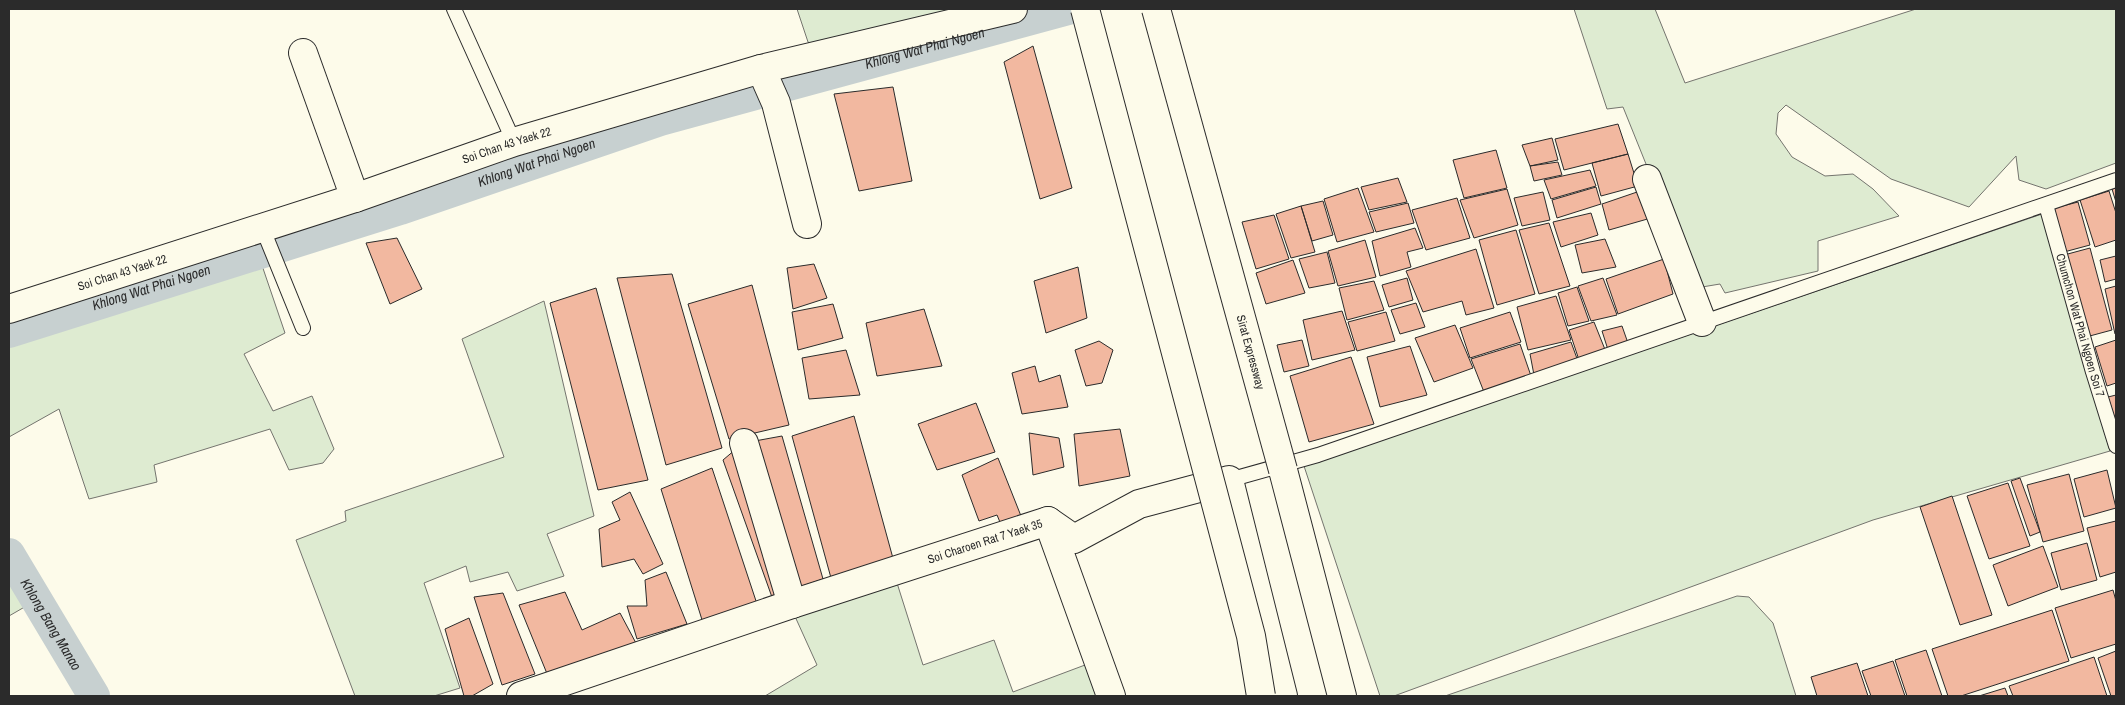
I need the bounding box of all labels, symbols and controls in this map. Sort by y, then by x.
water label: Khlong Wat Phai Ngoen [863,23,986,73]
street label: Soi Chan 43 Yaek 22 [460,123,553,168]
water label: Khlong Wat Phai Ngoen [475,134,597,191]
street label: Soi Chan 43 Yaek 22 [76,251,169,294]
street label: Chumchon Wat Phai Ngoen Soi 7 [2052,252,2108,399]
water label: Khlong Wat Phai Ngoen [90,260,213,314]
street label: Sirat Expressway [1233,313,1268,391]
street label: Soi Charoen Rat 7 Yaek 35 [925,515,1045,568]
water label: Khlong Bang Manao [17,575,86,674]

